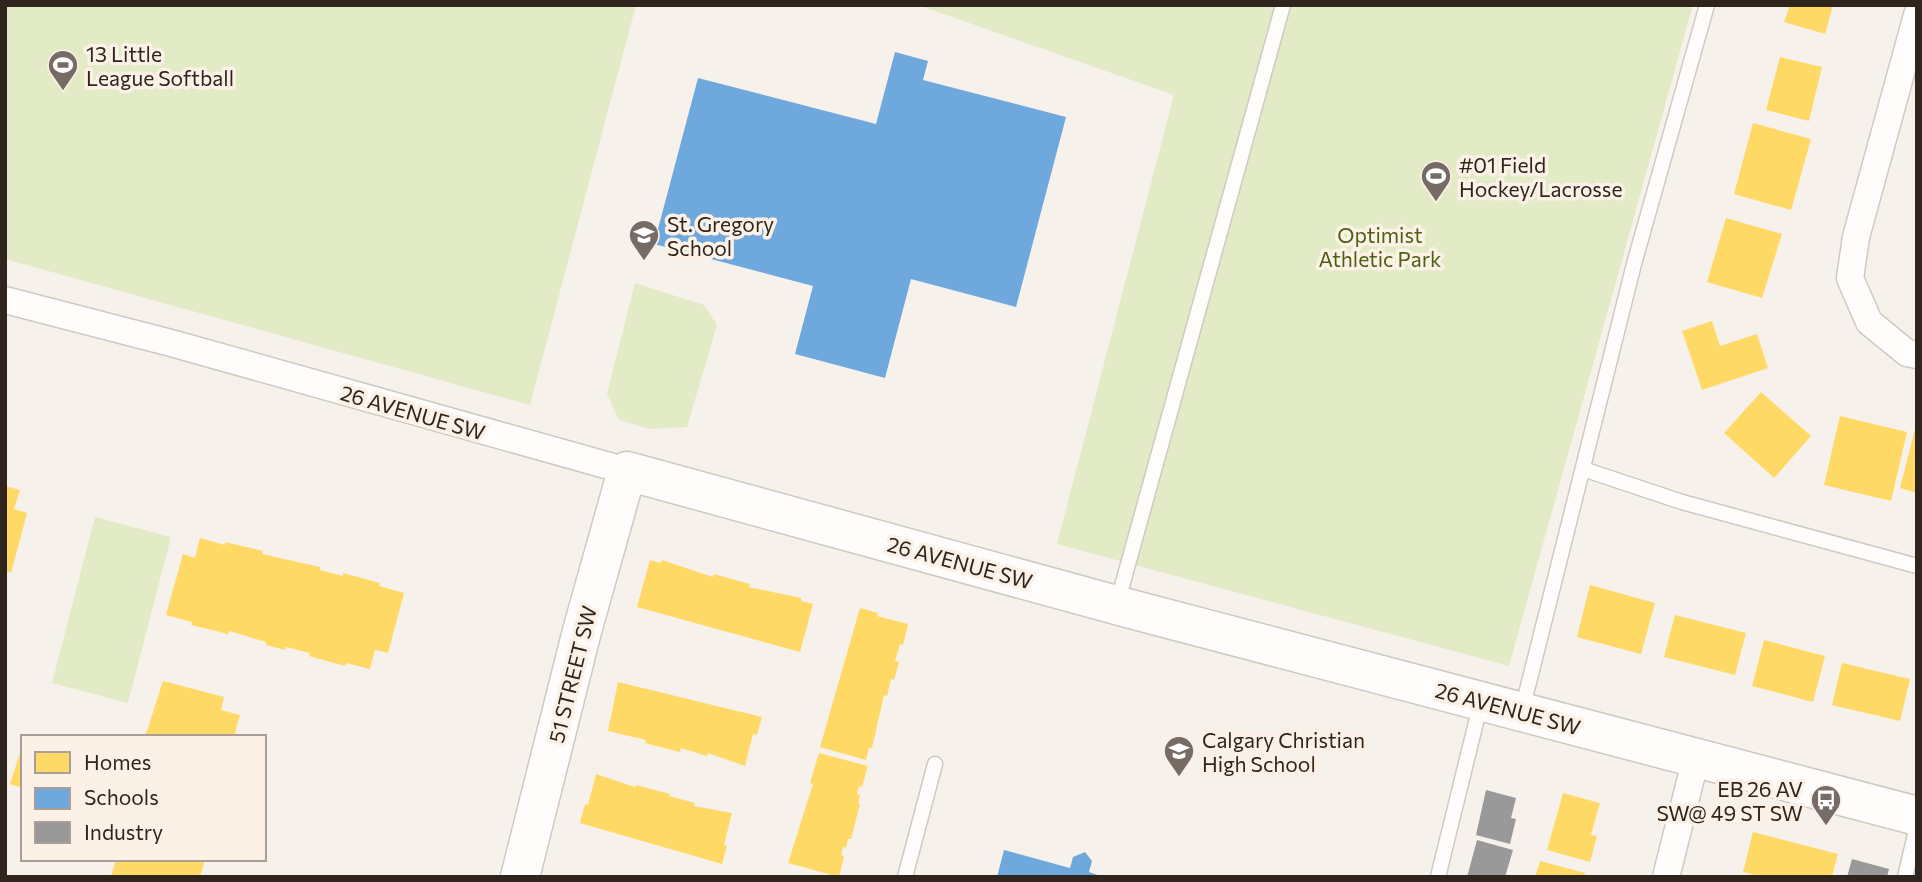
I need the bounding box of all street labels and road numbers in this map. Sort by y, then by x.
street label: 26 AVENUE SW [338,379,488,445]
street label: 26 AVENUE SW [885,531,1035,593]
street label: 51 STREET SW [543,603,601,745]
street label: 26 AVENUE SW [1433,677,1583,739]

